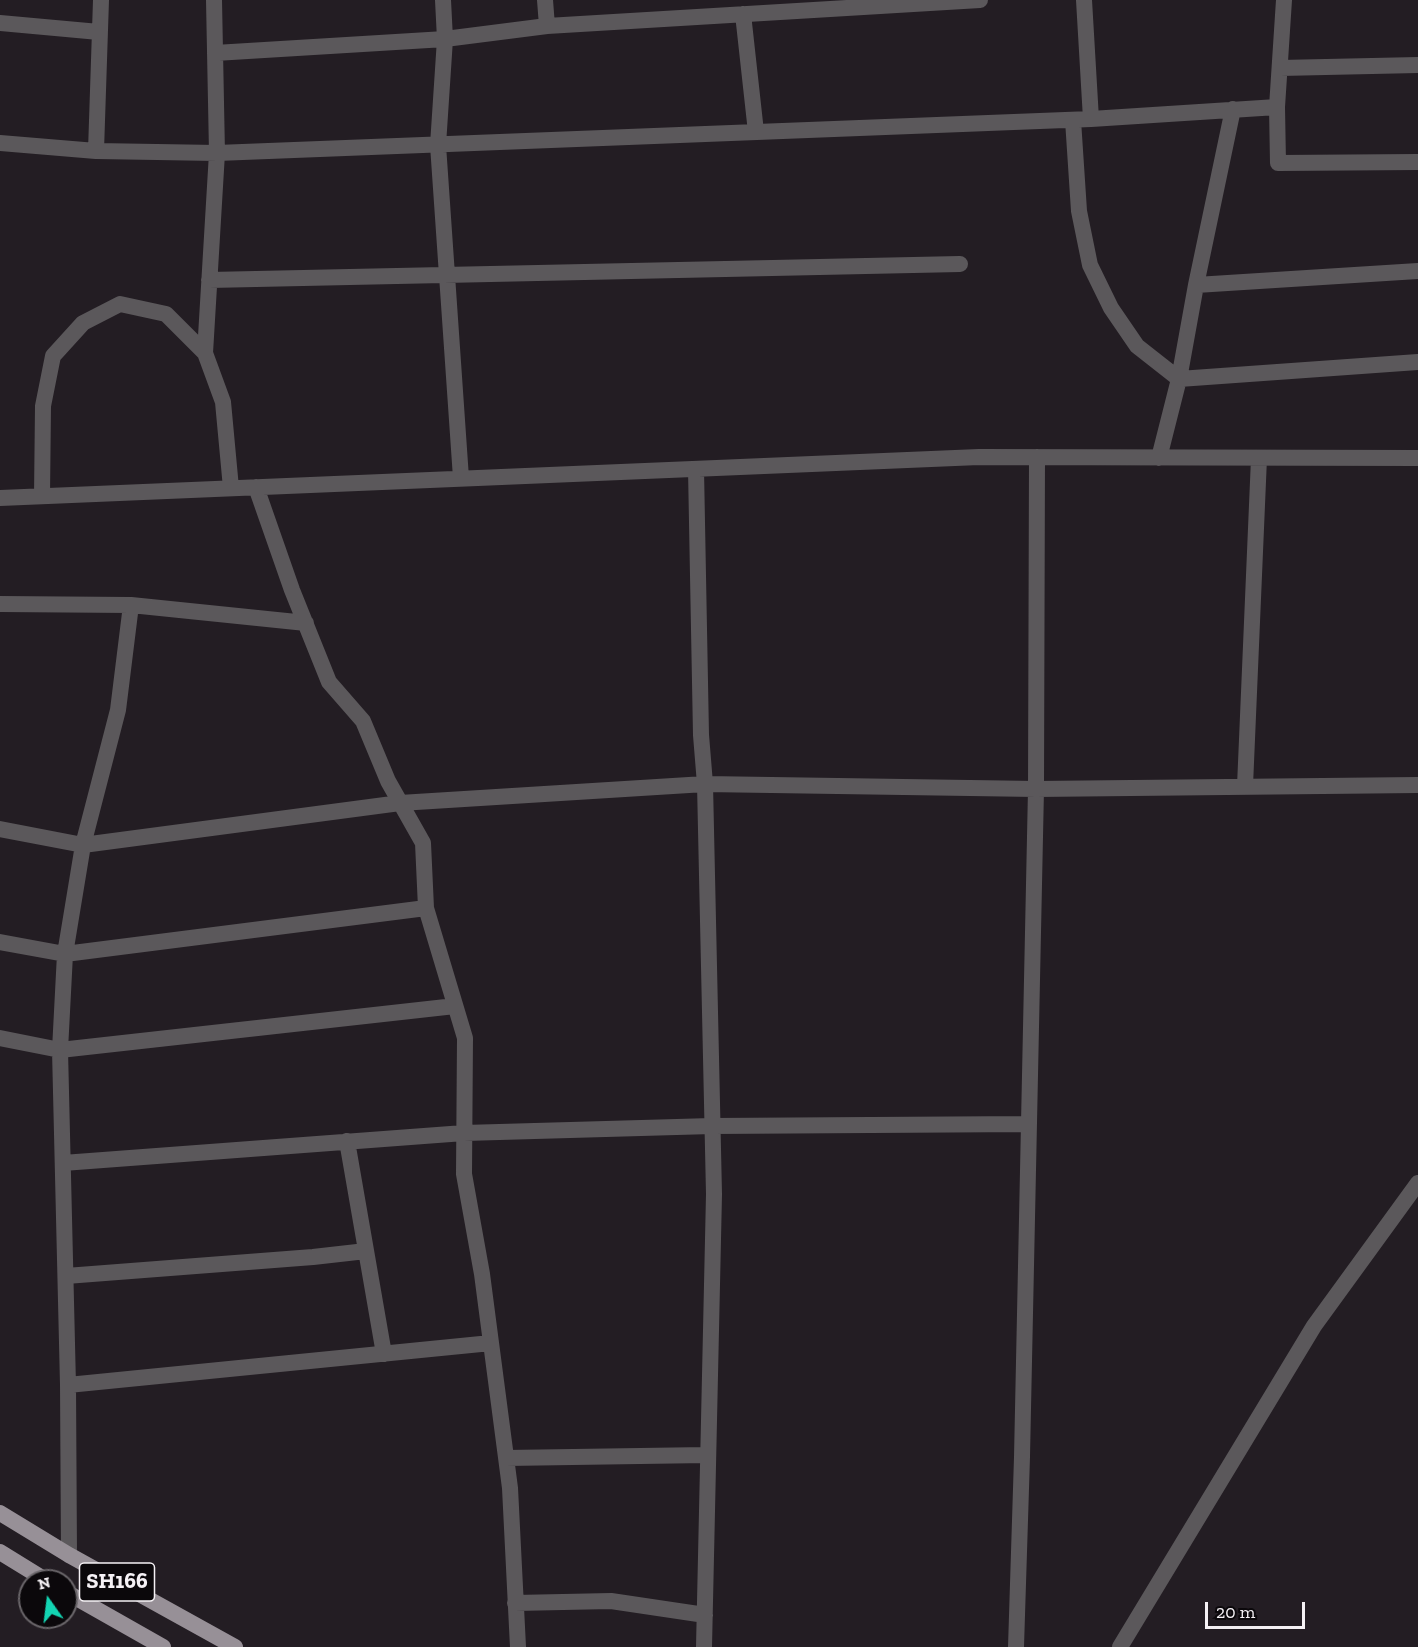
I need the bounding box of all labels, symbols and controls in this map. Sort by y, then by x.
road number: SH166 [80,1563,154,1601]
north arrow [18,1569,78,1629]
text: N [36,1572,52,1594]
scale bar [1208,1590,1308,1628]
text: 20 m [1216,1601,1255,1623]

